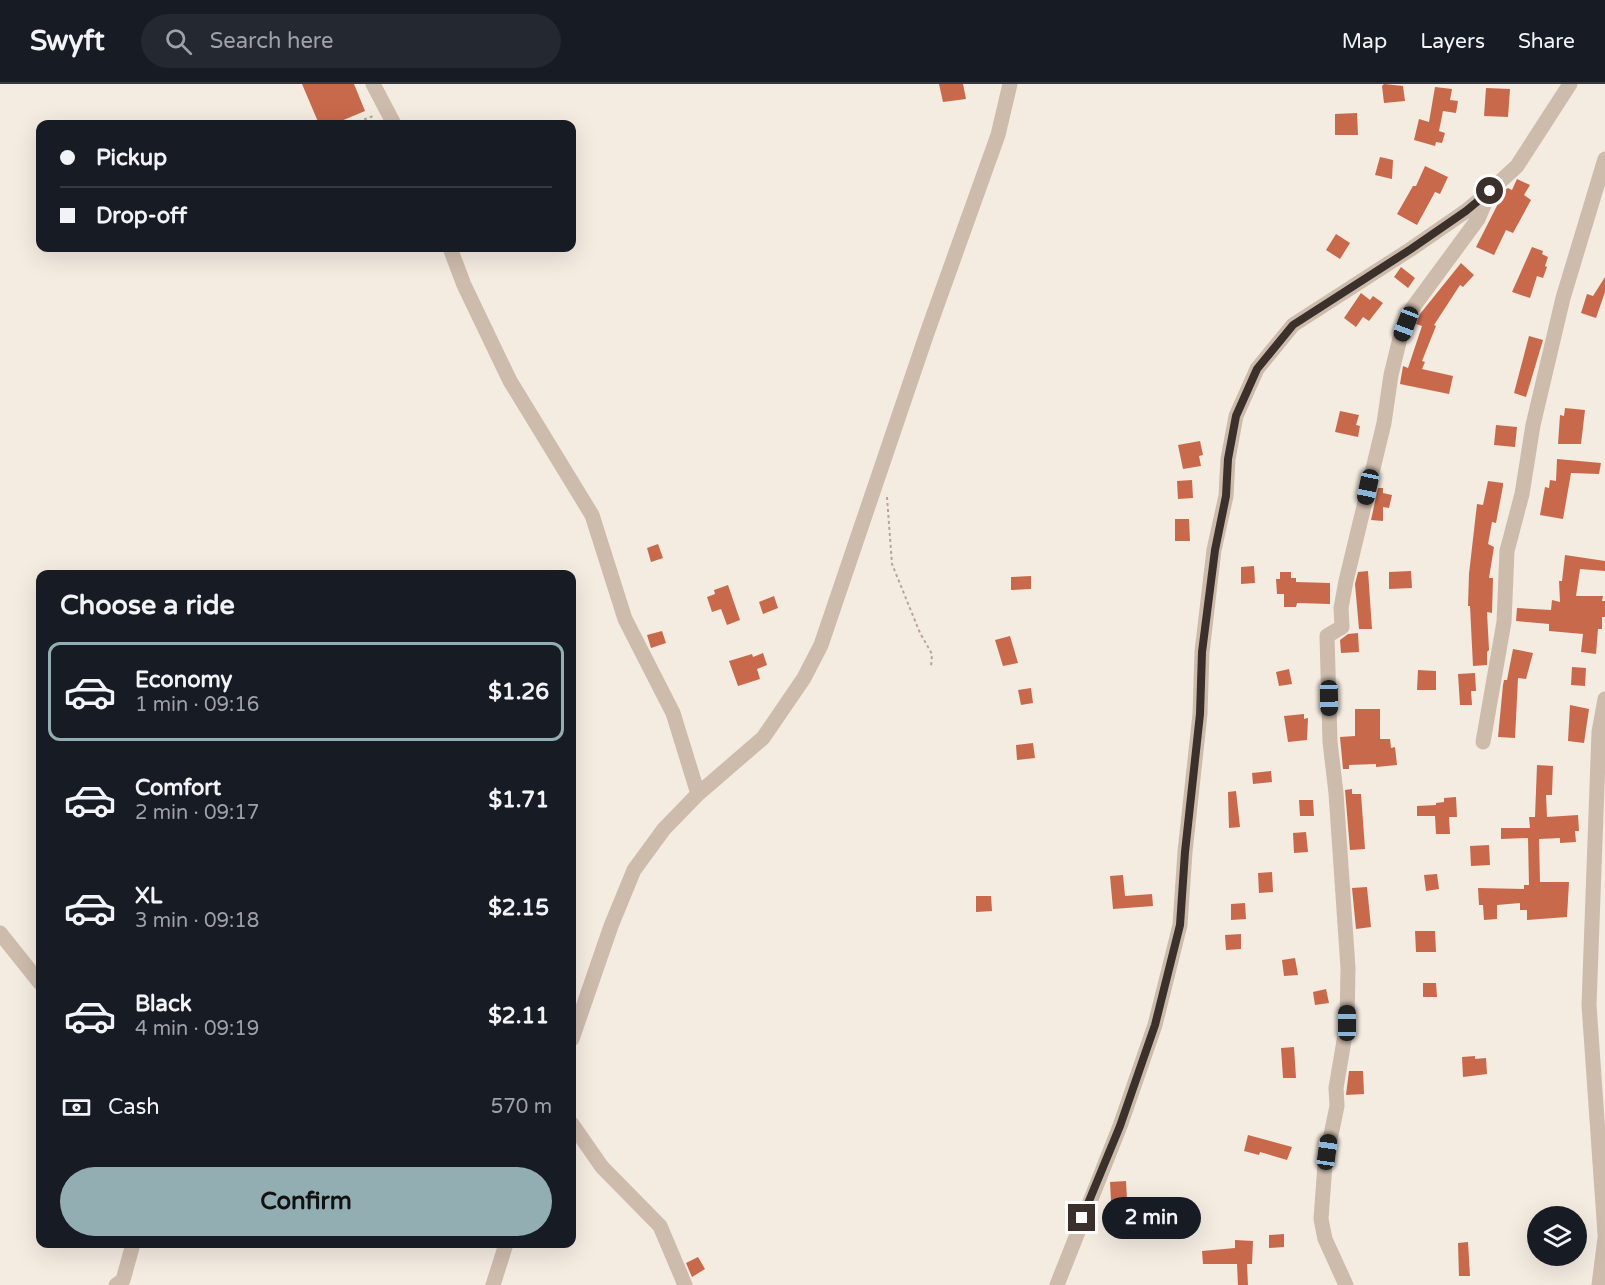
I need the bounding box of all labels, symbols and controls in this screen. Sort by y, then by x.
search box [141,14,561,68]
text: Swyft [30,24,105,58]
icon: search [162,25,195,58]
text: Search here [210,28,333,54]
text: Map [1342,29,1387,54]
text: Layers [1420,29,1485,54]
text: Share [1518,29,1575,54]
text: Pickup [96,145,167,171]
route start [1476,177,1503,204]
text: Drop-off [96,203,187,229]
car [1391,304,1421,344]
car [1355,468,1381,506]
text: Choose a ride [60,589,235,622]
icon: car [63,665,117,719]
text: Economy [135,667,232,693]
text: $1.26 [488,679,549,705]
car [1320,680,1338,716]
text: 1 min · 09:16 [135,693,259,717]
icon: car [63,773,117,827]
text: Comfort [135,775,221,801]
text: $1.71 [488,787,549,813]
text: 2 min · 09:17 [135,801,259,825]
icon: car [63,881,117,935]
text: XL [135,883,162,909]
text: $2.15 [488,895,549,921]
text: 3 min · 09:18 [135,909,259,933]
icon: car [63,989,117,1043]
text: Black [135,991,192,1017]
text: $2.11 [488,1003,549,1029]
car [1338,1005,1356,1041]
text: 4 min · 09:19 [135,1017,259,1041]
icon: cash [60,1091,93,1124]
text: Cash [108,1094,160,1120]
text: 570 m [491,1095,552,1119]
car [1316,1133,1338,1171]
button: Confirm [60,1167,552,1236]
callout: 2 min [1103,1197,1202,1239]
route end [1068,1204,1095,1231]
text: 2 min [1125,1206,1178,1230]
map controls [1527,1206,1587,1266]
button: layers [1527,1206,1587,1266]

